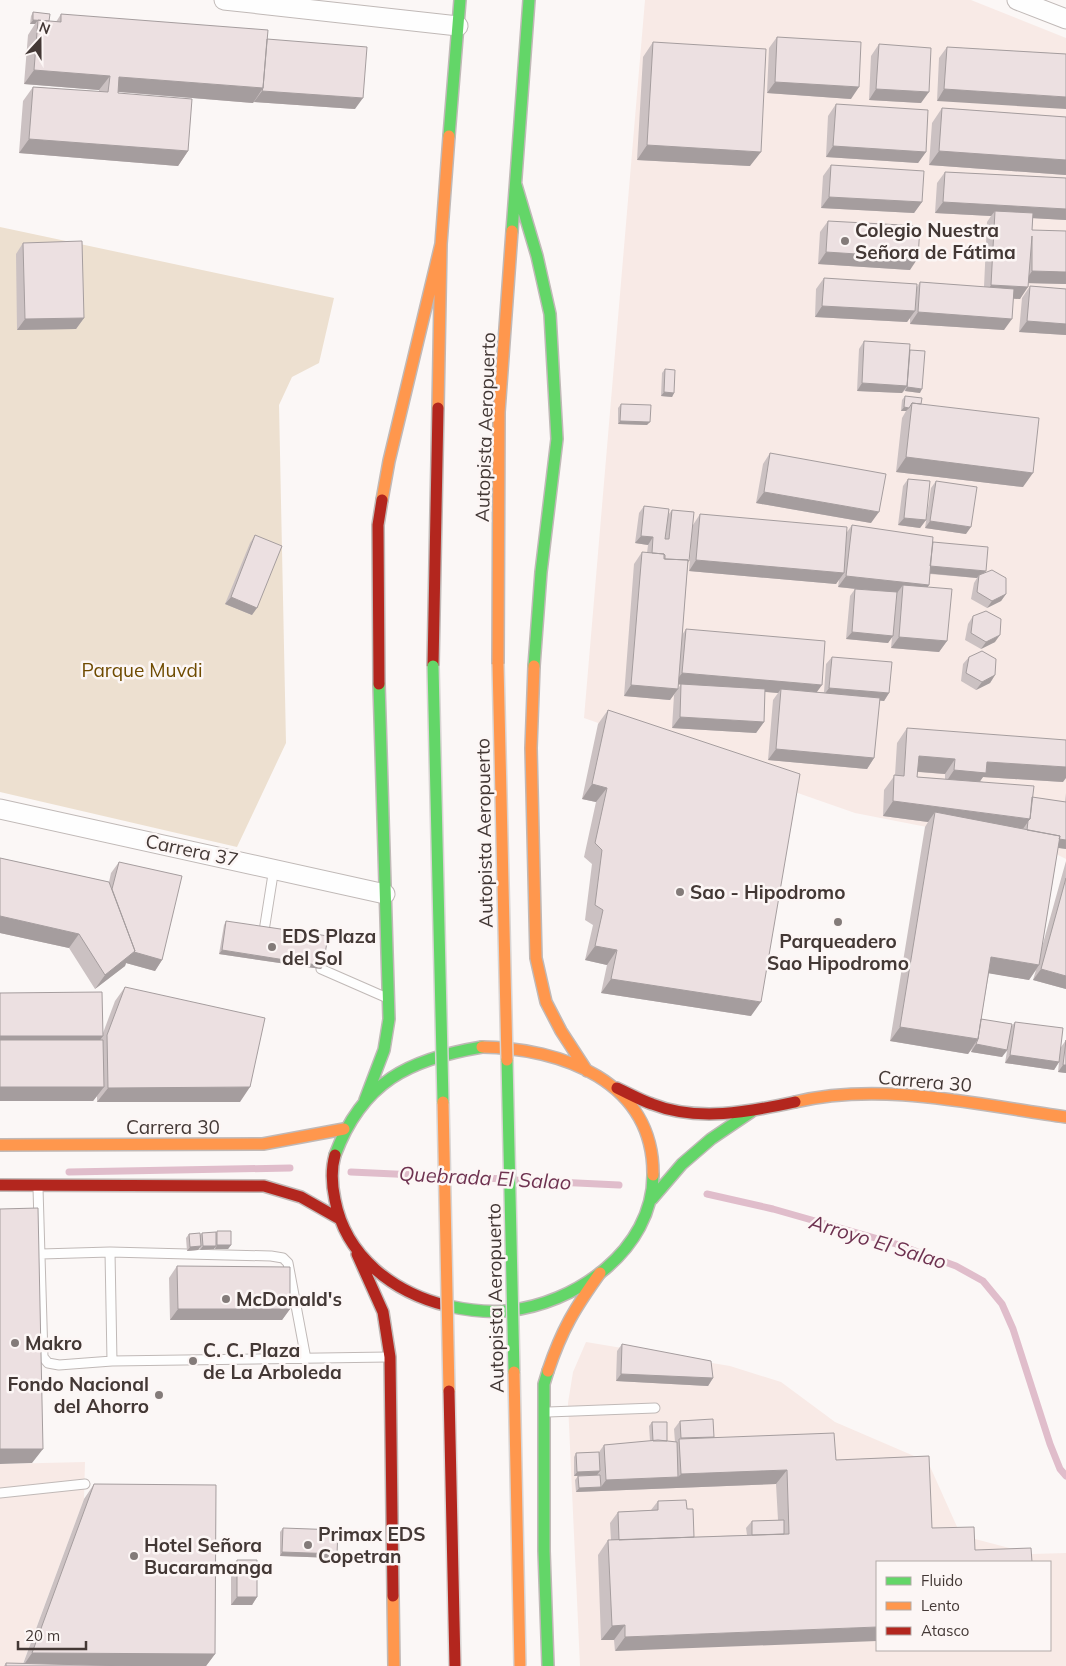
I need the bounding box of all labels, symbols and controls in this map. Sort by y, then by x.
north arrow [15,15,65,65]
text: N [36,18,53,38]
place label: Colegio Nuestra Señora de Fátima [855,218,1016,264]
marker: Colegio Nuestra Señora de Fátima [839,235,851,247]
street label: Autopista Aeropuerto [470,332,500,522]
park label: Parque Muvdi [82,658,202,682]
street label: Autopista Aeropuerto [470,738,498,928]
street label: Carrera 37 [144,828,240,872]
place label: Sao - Hipodromo [690,880,845,904]
marker: Sao - Hipodromo [674,886,686,898]
marker: Parqueadero Sao Hipodromo [832,916,844,928]
place label: EDS Plaza del Sol [282,924,376,970]
place label: Parqueadero Sao Hipodromo [767,929,909,975]
marker: EDS Plaza del Sol [266,941,278,953]
street label: Carrera 30 [877,1065,973,1097]
street label: Carrera 30 [126,1115,220,1139]
water label: Quebrada El Salao [398,1161,572,1195]
street label: Autopista Aeropuerto [481,1203,509,1393]
water label: Arroyo El Salao [806,1209,950,1274]
place label: McDonald's [236,1287,342,1311]
marker: McDonald's [220,1293,232,1305]
place label: Makro [25,1331,82,1355]
marker: Makro [9,1337,21,1349]
place label: C. C. Plaza de La Arboleda [203,1338,342,1384]
marker: C. C. Plaza de La Arboleda [187,1355,199,1367]
place label: Fondo Nacional del Ahorro [7,1372,149,1418]
marker: Fondo Nacional del Ahorro [153,1389,165,1401]
place label: Primax EDS Copetran [318,1522,425,1568]
place label: Hotel Señora Bucaramanga [144,1533,273,1579]
marker: Primax EDS Copetran [302,1539,314,1551]
marker: Hotel Señora Bucaramanga [128,1550,140,1562]
legend [876,1561,1051,1651]
text: Fluido [921,1571,963,1590]
text: Lento [921,1596,960,1615]
scale bar [18,1618,85,1650]
text: Atasco [921,1621,969,1640]
text: 20 m [25,1626,60,1645]

